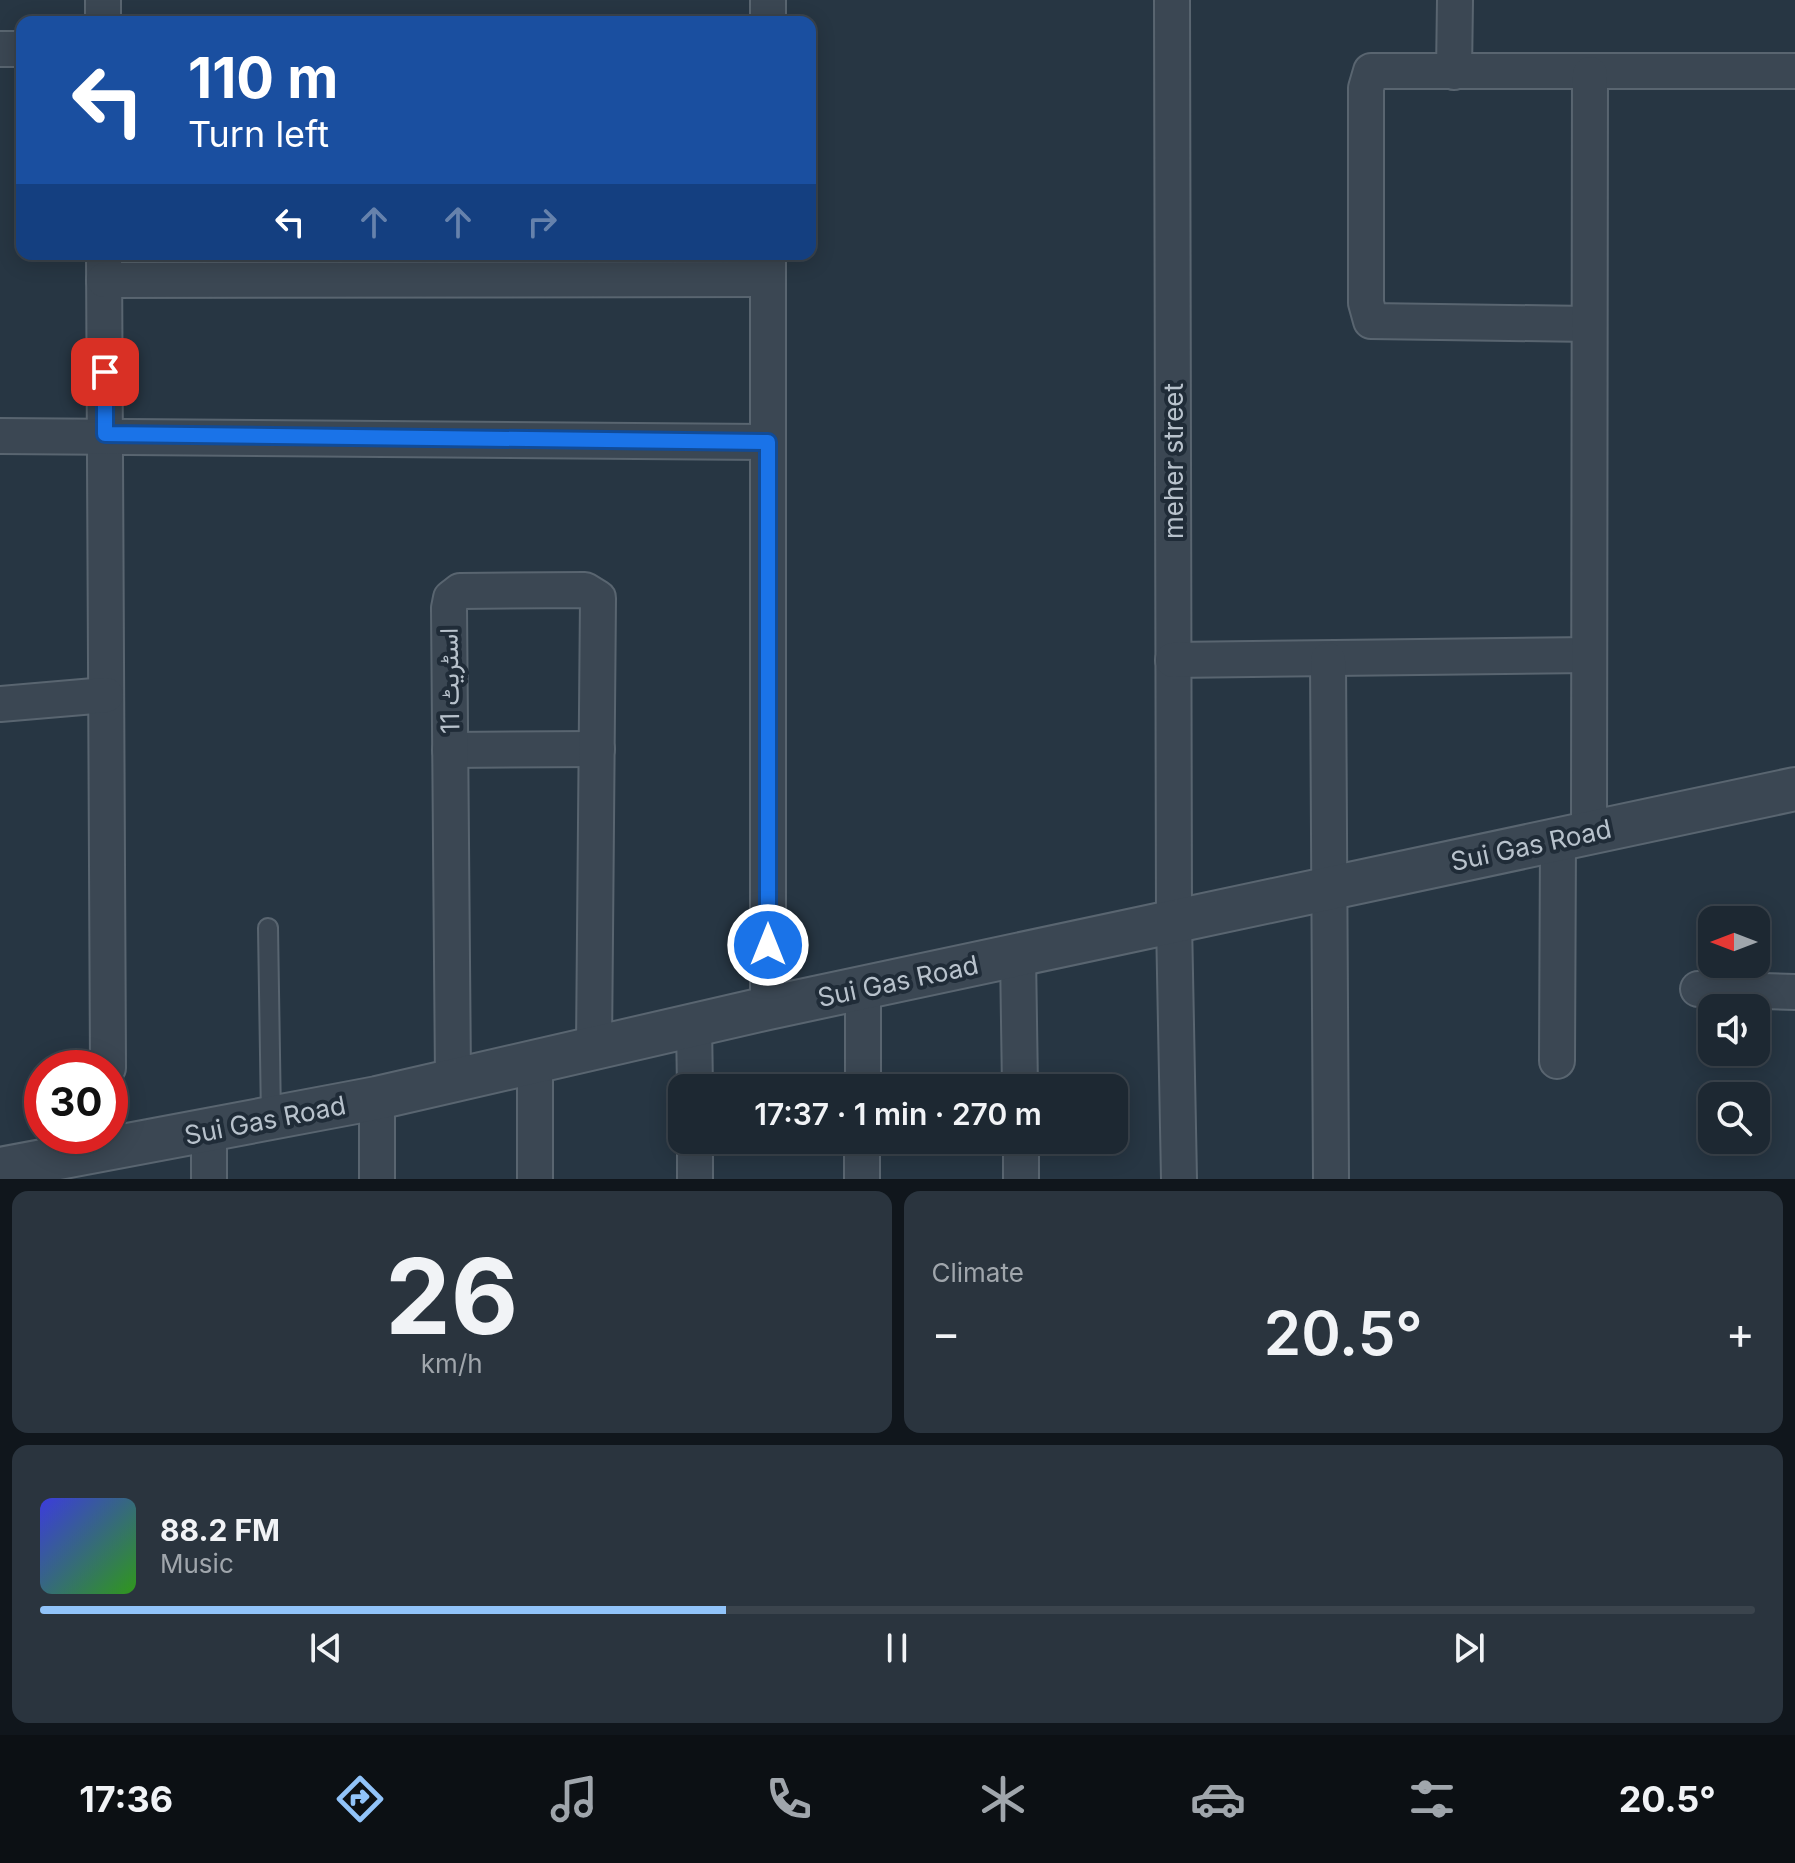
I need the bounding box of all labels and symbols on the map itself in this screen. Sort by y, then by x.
pin [71,338,139,406]
street label: meher street [1158,383,1189,539]
street label: اسٹریٹ 11 [433,628,466,734]
street label: Sui Gas Road [1448,813,1614,877]
position arrow [726,903,810,987]
north arrow [1698,906,1770,978]
street label: Sui Gas Road [815,949,981,1013]
speed limit sign: 30 [24,1050,128,1154]
street label: Sui Gas Road [182,1089,348,1151]

